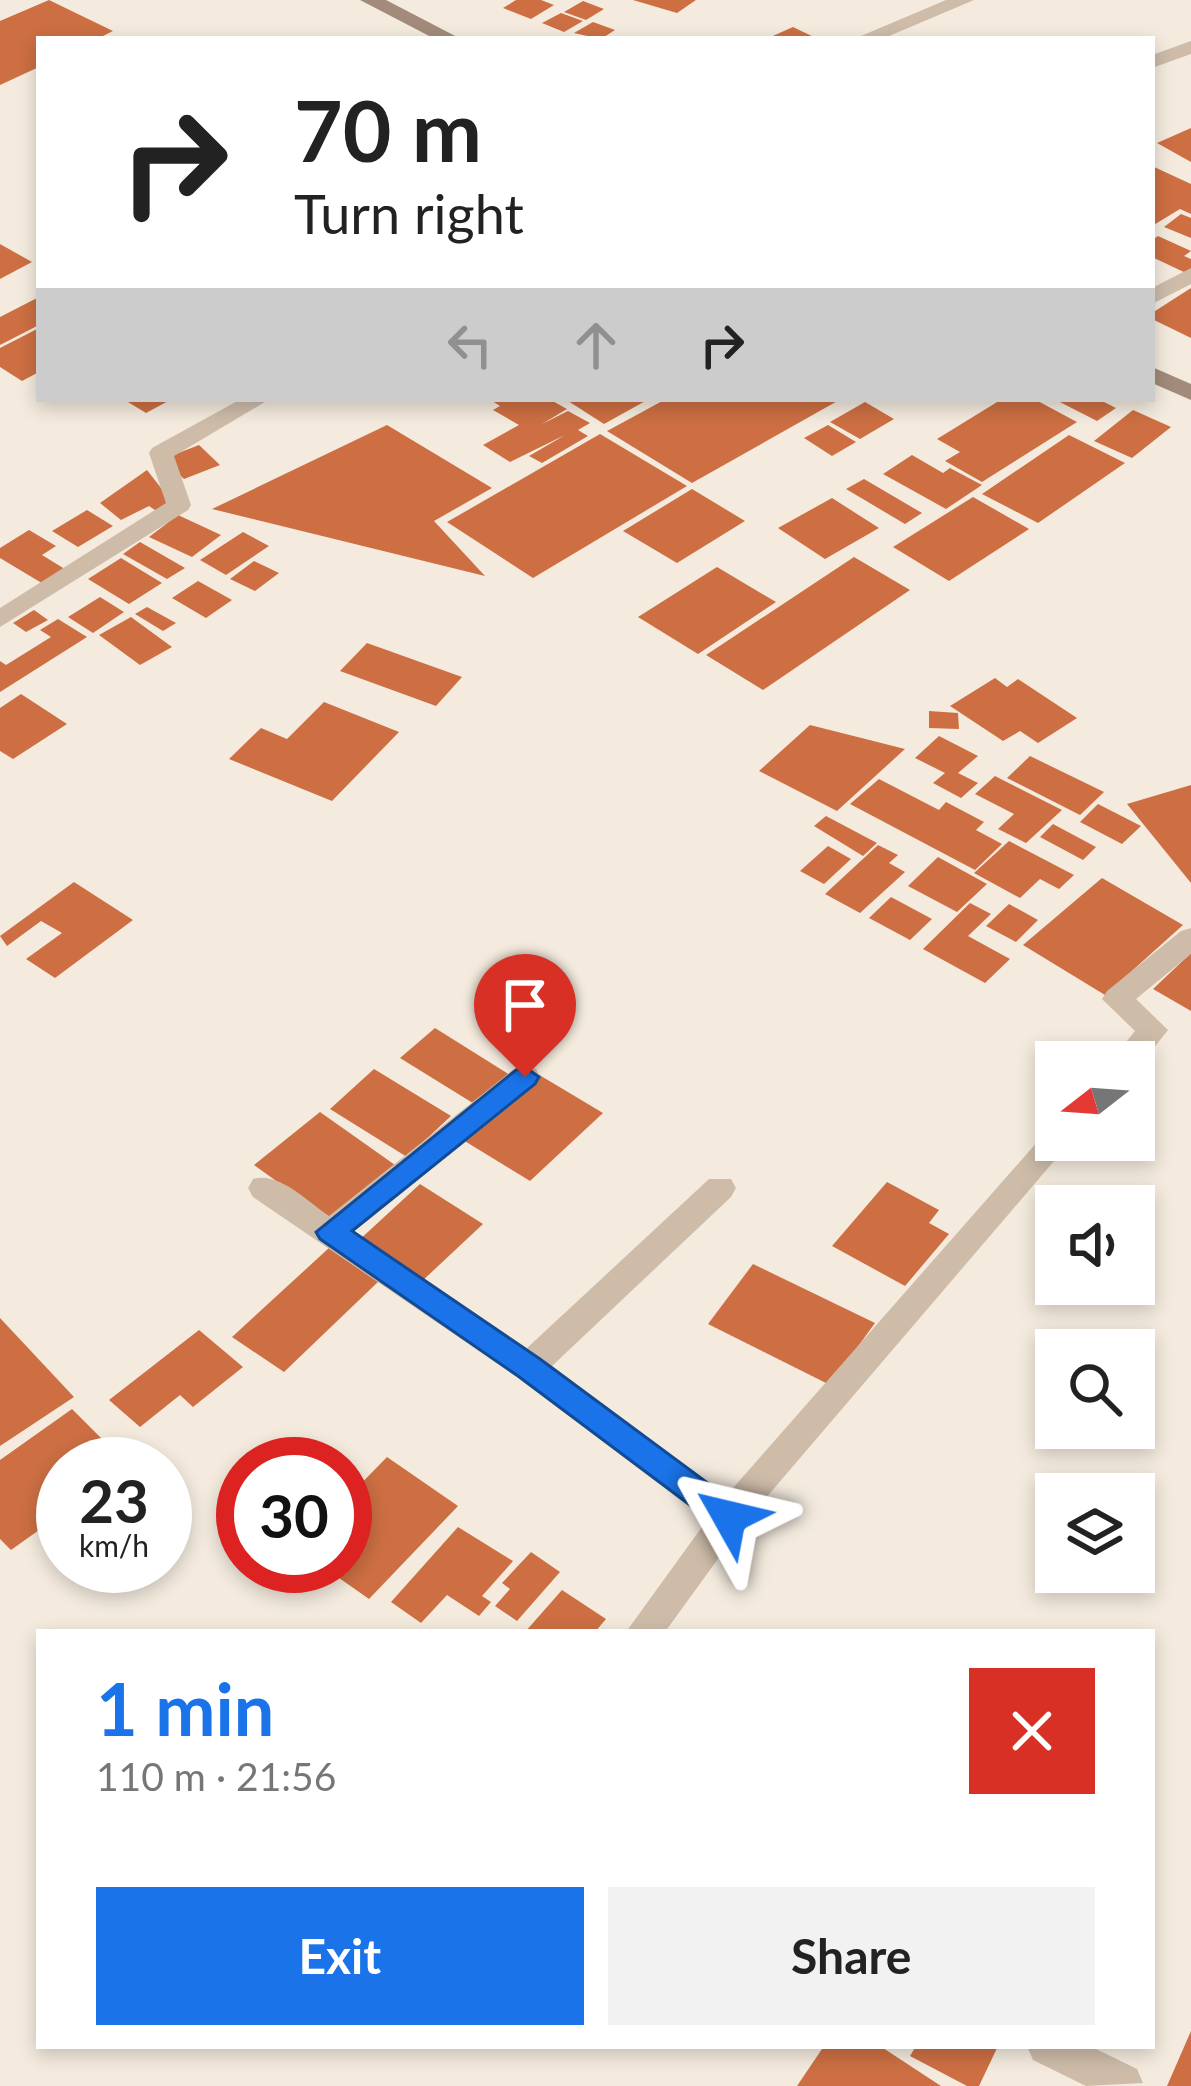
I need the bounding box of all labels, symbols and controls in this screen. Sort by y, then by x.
text: 70 m [294,79,482,180]
icon: right [96,84,252,240]
text: Turn right [294,181,524,246]
icon: left [437,312,503,378]
icon: ahead [563,312,629,378]
icon: right [689,312,755,378]
pin [474,954,576,1077]
icon: arrive [492,972,558,1038]
north arrow [1035,1041,1155,1161]
map controls [1035,1041,1155,1593]
button: sound [1035,1185,1155,1305]
button: search [1035,1329,1155,1449]
speed limit sign: 30 [216,1437,372,1593]
position arrow [666,1454,792,1580]
text: 23 [79,1464,149,1536]
button: layers [1035,1473,1155,1593]
text: km/h [79,1527,149,1563]
text: 1 min [96,1665,274,1751]
button: close [969,1668,1095,1794]
text: 110 m · 21:56 [96,1753,336,1799]
button: Exit [96,1887,584,2025]
button: Share [608,1887,1095,2025]

